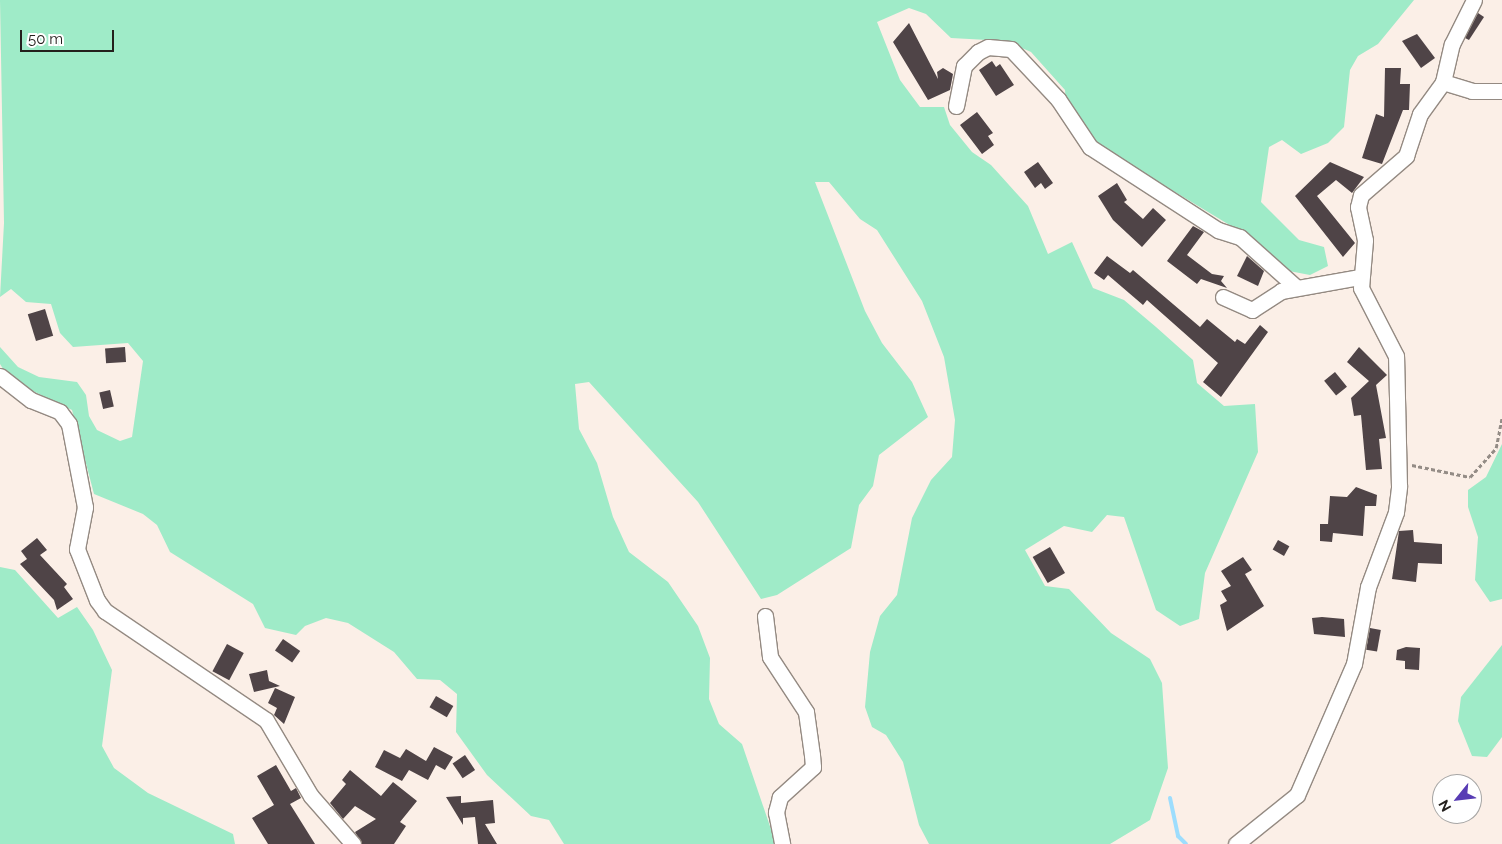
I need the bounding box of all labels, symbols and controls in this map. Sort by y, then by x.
scale bar [22,20,116,52]
text: 50 m [28,30,63,48]
north arrow [1432,774,1482,824]
text: N [1435,797,1454,814]

